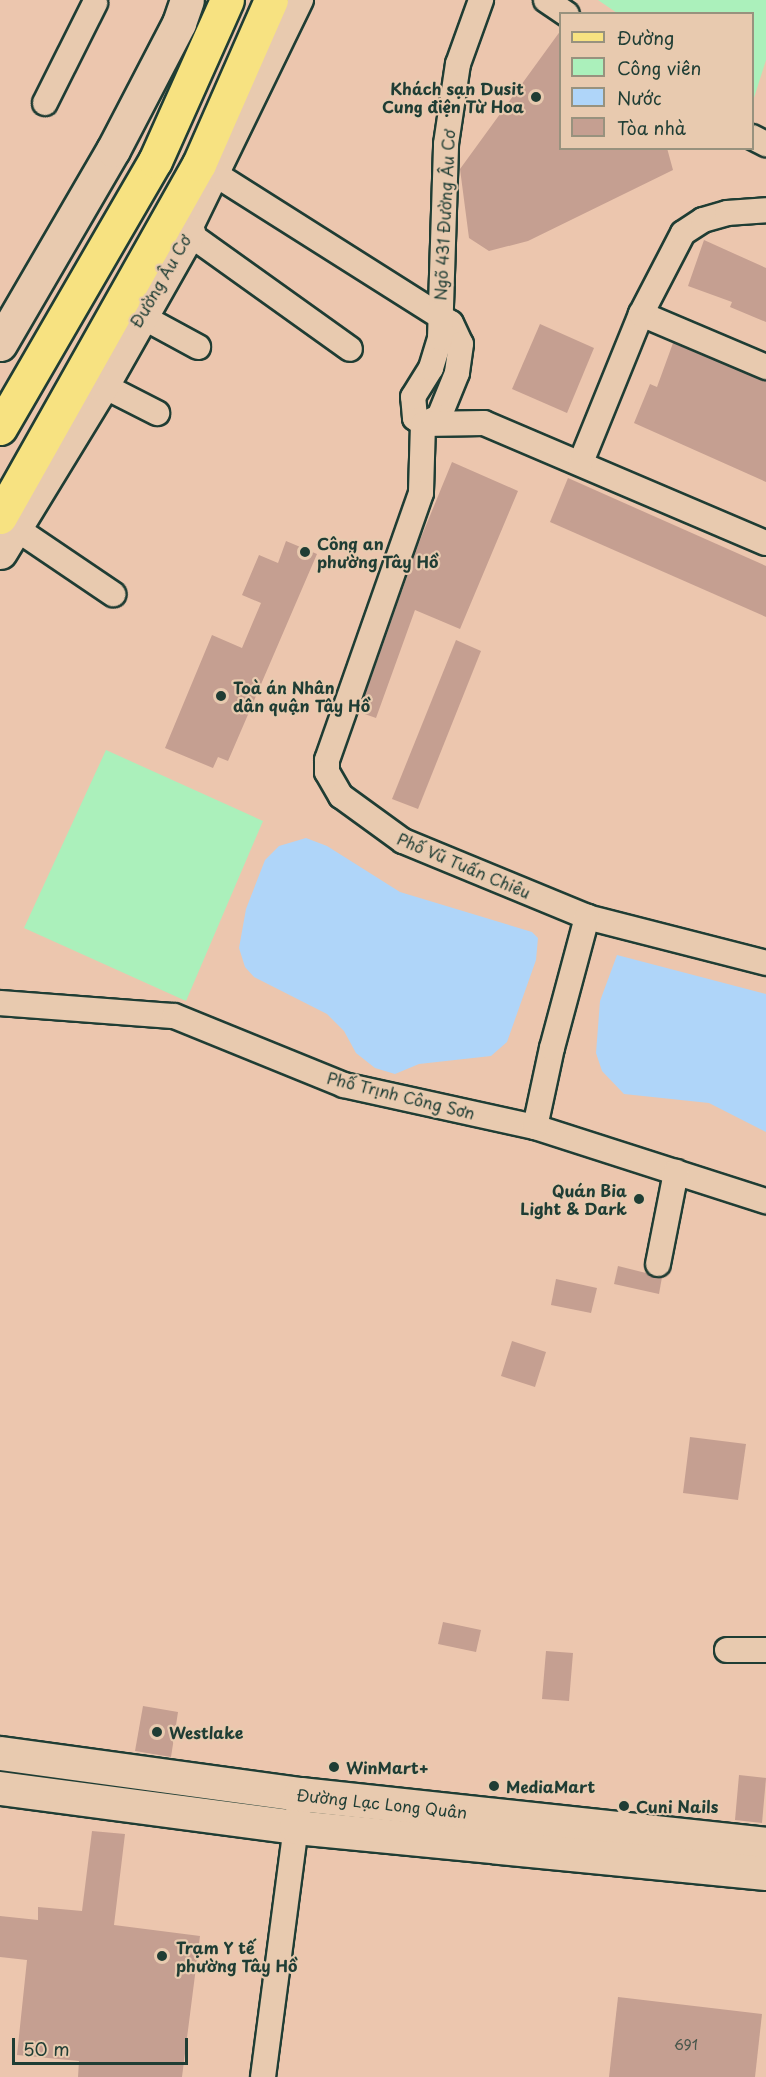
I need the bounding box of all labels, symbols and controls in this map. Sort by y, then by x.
legend [559,12,754,150]
text: Đường [617,24,674,51]
text: Công viên [617,54,701,81]
place label: Khách sạn Dusit Cung điện Từ Hoa [380,78,524,116]
text: Nước [617,84,661,111]
marker: Khách sạn Dusit Cung điện Từ Hoa [529,90,543,104]
text: Tòa nhà [617,114,686,141]
street label: Ngõ 431 Đường Âu Cơ [430,129,458,301]
street label: Đường Âu Cơ [126,231,194,331]
place label: Công an phường Tây Hồ [317,533,439,571]
marker: Công an phường Tây Hồ [298,545,312,559]
place label: Toà án Nhân dân quận Tây Hồ [233,677,370,715]
marker: Toà án Nhân dân quận Tây Hồ [214,689,228,703]
street label: Phố Vũ Tuấn Chiêu [394,828,534,902]
street label: Phố Trịnh Công Sơn [325,1067,477,1123]
place label: Quán Bia Light & Dark [519,1180,627,1218]
marker: Quán Bia Light & Dark [632,1192,646,1206]
place label: Westlake [169,1722,243,1742]
marker: Westlake [150,1725,164,1739]
place label: WinMart+ [346,1757,429,1777]
marker: WinMart+ [327,1760,341,1774]
place label: MediaMart [506,1776,595,1796]
marker: MediaMart [487,1779,501,1793]
street label: Đường Lạc Long Quân [296,1785,468,1821]
place label: Cuni Nails [636,1796,718,1816]
marker: Cuni Nails [617,1799,631,1813]
place label: Trạm Y tế phường Tây Hồ [176,1937,298,1975]
marker: Trạm Y tế phường Tây Hồ [153,1947,171,1965]
scale bar [15,2026,190,2064]
text: 50 m [23,2035,70,2062]
house number: 691 [674,2037,698,2053]

